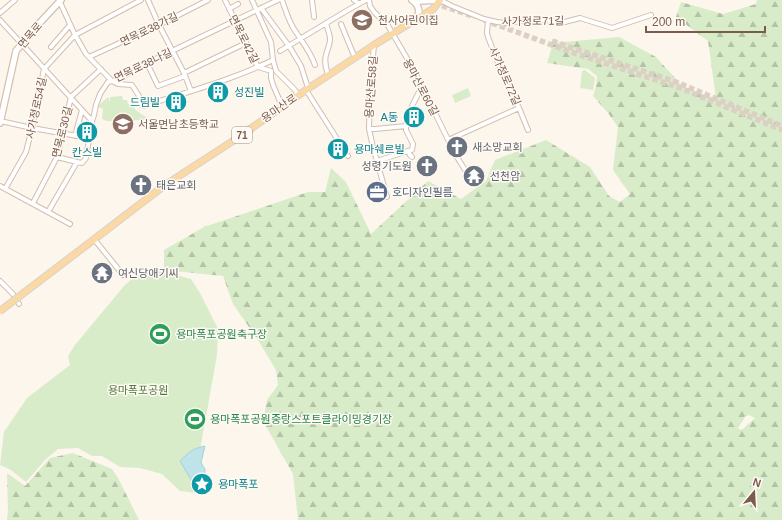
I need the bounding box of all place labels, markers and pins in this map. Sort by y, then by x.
school or university icon: 천사어린이집 [349,7,375,33]
place label: 천사어린이집 [378,14,439,26]
building icon: 성진빌 [205,79,231,105]
place label: 성진빌 [234,86,264,98]
building icon: 드림빌 [163,89,189,115]
place label: 드림빌 [130,96,160,108]
building icon: A동 [401,104,427,130]
school or university icon: 서울면남초등학교 [110,111,136,137]
place label: A동 [381,111,398,123]
place label: 서울면남초등학교 [138,118,219,130]
building icon: 칸스빌 [74,119,100,145]
church icon: 새소망교회 [444,134,470,160]
building icon: 용마쉐르빌 [325,136,351,162]
place label: 새소망교회 [472,141,523,153]
place label: 용마쉐르빌 [354,143,405,155]
place label: 칸스빌 [72,146,102,158]
church icon: 성령기도원 [414,153,440,179]
place label: 성령기도원 [361,160,412,172]
temple icon: 선천암 [461,163,487,189]
place label: 선천암 [490,170,520,182]
church icon: 태은교회 [128,172,154,198]
place label: 태은교회 [156,179,196,191]
office icon: 호디자인필름 [364,179,390,205]
place label: 호디자인필름 [392,186,453,198]
temple icon: 여신당애기씨 [89,260,115,286]
place label: 여신당애기씨 [118,267,179,279]
sports icon: 용마폭포공원축구장 [147,321,173,347]
place label: 용마폭포공원축구장 [176,328,267,340]
sports icon: 용마폭포공원중랑스포트클라이밍경기장 [182,406,208,432]
place label: 용마폭포공원중랑스포트클라이밍경기장 [210,413,392,425]
place icon: 용마폭포 [189,471,215,497]
place label: 용마폭포 [218,478,258,490]

